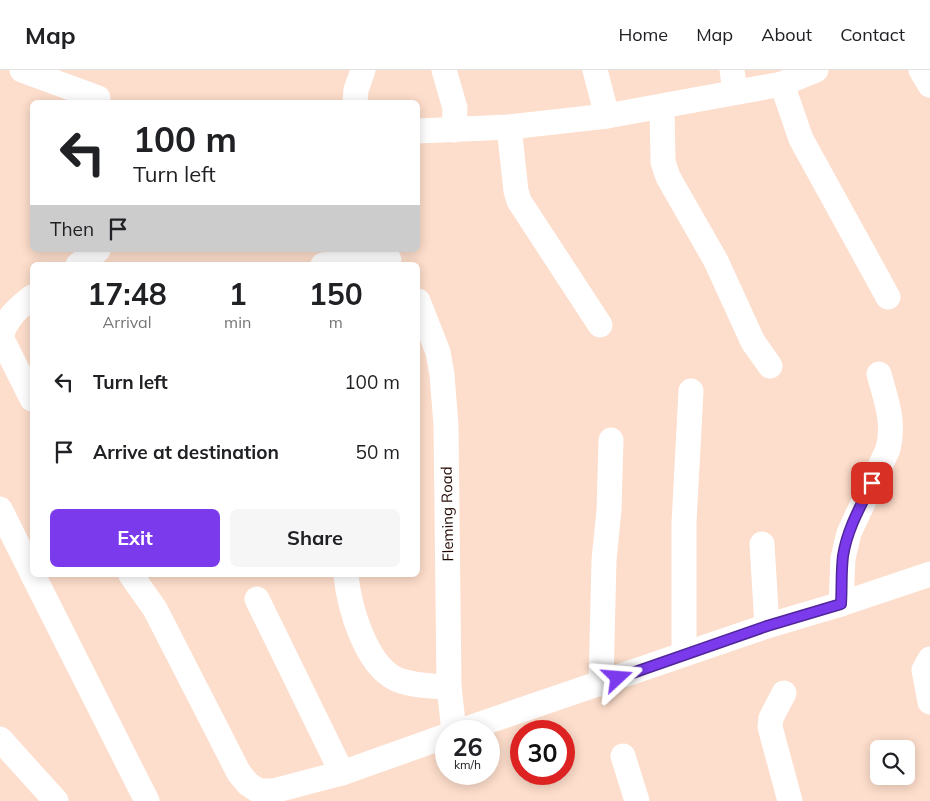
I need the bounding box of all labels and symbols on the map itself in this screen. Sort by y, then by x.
pin [851,462,893,504]
street label: Fleming Road [437,466,457,562]
position arrow [591,651,643,703]
speed limit sign: 30 [510,720,575,785]

